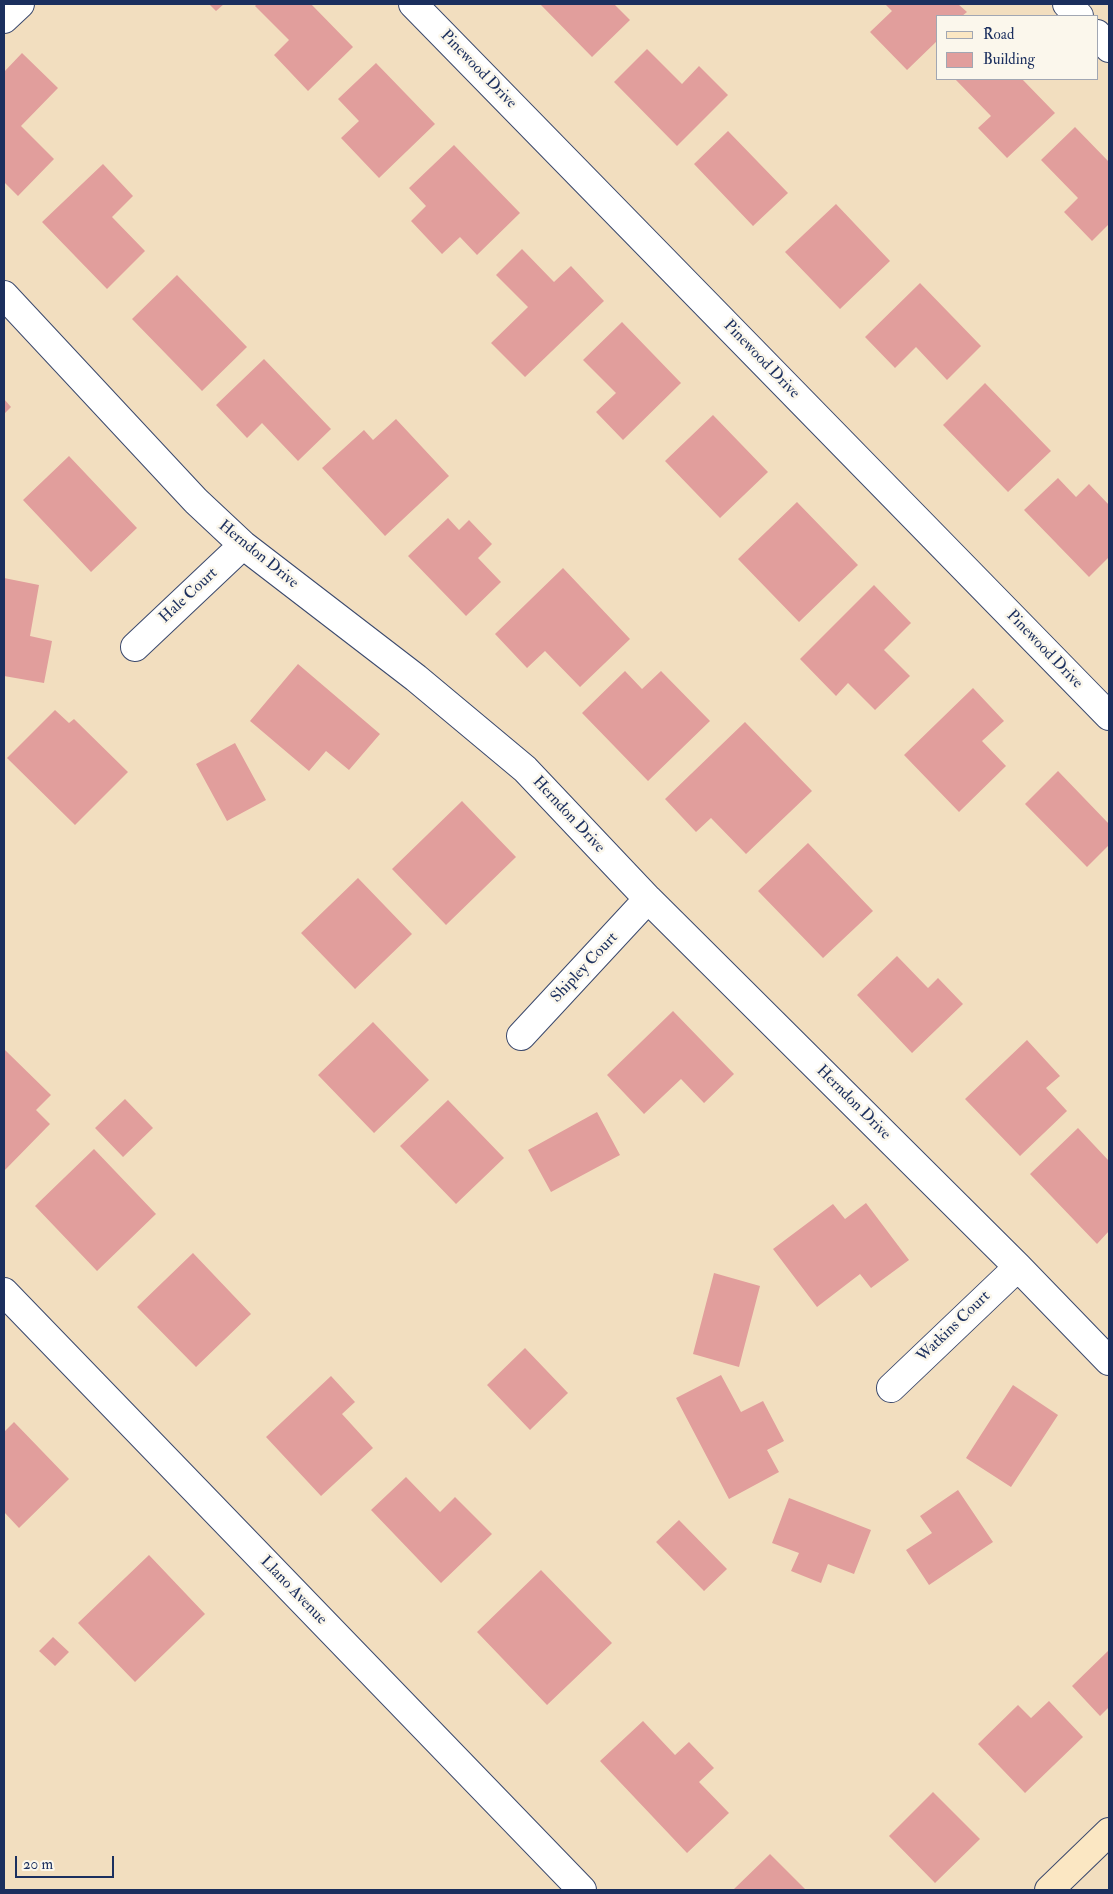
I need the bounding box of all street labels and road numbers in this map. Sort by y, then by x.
street label: Pinewood Drive [436,27,520,113]
street label: Pinewood Drive [719,317,803,403]
street label: Herndon Drive [214,517,302,593]
street label: Hale Court [156,564,222,628]
street label: Pinewood Drive [1002,607,1086,693]
street label: Herndon Drive [528,773,608,857]
street label: Shipley Court [547,929,623,1007]
street label: Herndon Drive [812,1062,894,1144]
street label: Watkins Court [913,1287,995,1367]
street label: Llano Avenue [256,1553,330,1629]

